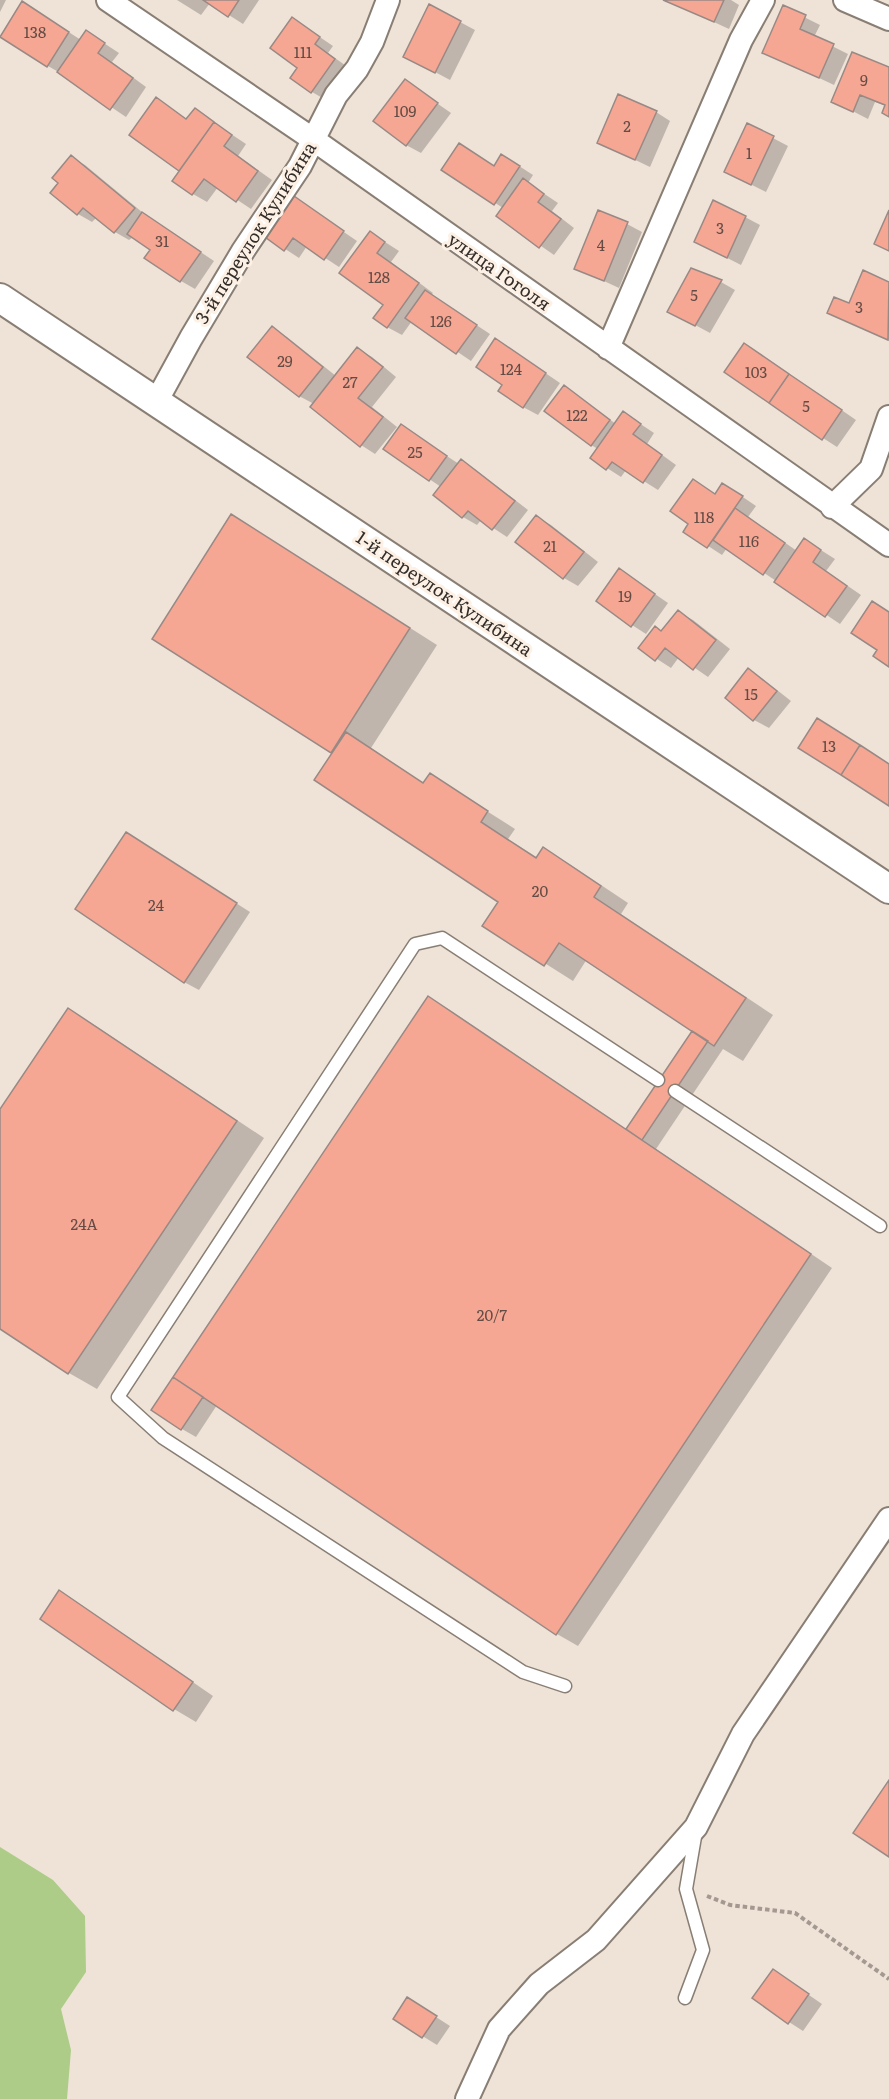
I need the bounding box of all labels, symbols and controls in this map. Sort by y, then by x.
house number: 138 [24,20,46,43]
house number: 111 [294,40,312,63]
house number: 9 [860,68,868,91]
house number: 109 [394,99,416,122]
house number: 2 [623,114,631,137]
street label: 3-й переулок Кулибина [188,136,322,329]
house number: 1 [746,141,752,164]
house number: 3 [716,216,724,239]
street label: улица Гоголя [443,225,557,316]
house number: 31 [155,229,169,252]
house number: 4 [597,233,605,256]
house number: 128 [368,265,390,288]
house number: 5 [690,283,698,306]
house number: 3 [855,295,863,318]
house number: 126 [430,309,452,332]
house number: 29 [277,349,293,372]
house number: 124 [500,357,522,380]
house number: 103 [745,360,767,383]
house number: 27 [342,370,358,393]
house number: 5 [802,394,810,417]
house number: 122 [566,403,588,426]
house number: 25 [407,440,423,463]
house number: 118 [694,505,714,528]
street label: 1-й переулок Кулибина [351,523,539,662]
house number: 116 [739,529,759,552]
house number: 21 [543,534,557,557]
house number: 19 [618,584,632,607]
house number: 15 [744,682,758,705]
house number: 13 [822,734,836,757]
house number: 20 [532,879,548,902]
house number: 24 [148,893,164,916]
house number: 24А [71,1212,97,1235]
house number: 20/7 [477,1303,508,1326]

